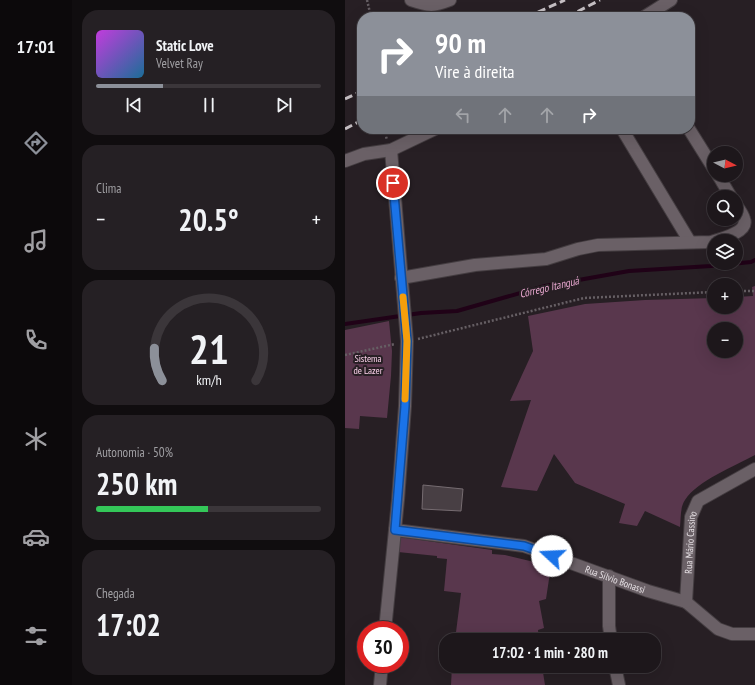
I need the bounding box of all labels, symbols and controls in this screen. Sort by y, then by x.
text: 90 m [435,24,486,61]
icon: right [369,28,421,80]
text: 17:01 [17,35,55,58]
text: Static Love [156,36,214,55]
text: Velvet Ray [156,55,203,72]
text: Vire à direita [435,60,515,83]
icon: previous [123,94,145,116]
icon: pause [198,94,220,116]
icon: next [273,94,295,116]
icon: left [452,104,474,126]
icon: ahead [494,104,516,126]
icon: ahead [536,104,558,126]
icon: right [578,104,600,126]
icon: directions [22,129,50,157]
north arrow [707,146,743,182]
map controls [707,146,743,358]
pin [376,166,410,200]
icon: arrive [382,172,404,194]
text: Clima [96,180,121,197]
button: search [707,190,743,226]
text: 20.5° [178,200,239,239]
text: − [96,205,105,233]
text: + [312,205,321,233]
icon: music [22,227,50,255]
button: layers [707,234,743,270]
water label: Córrego Itanguá [518,273,581,301]
button: + [707,278,743,314]
text: 21 [189,321,228,374]
button: − [707,322,743,358]
icon: phone [22,326,50,354]
park label: Sistema de Lazer [354,352,383,377]
text: km/h [196,369,221,388]
icon: climate [22,425,50,453]
text: Autonomia · 50% [96,444,173,461]
text: 250 km [96,464,177,503]
street label: Rua Mário Cassino [681,509,700,574]
icon: car [22,523,50,551]
position arrow [531,535,573,577]
street label: Rua Sílvio Bonassi [583,562,647,596]
text: Chegada [96,585,135,602]
text: 17:02 [96,605,161,644]
speed limit sign: 30 [357,621,409,673]
icon: filters [22,622,50,650]
text: 17:02 · 1 min · 280 m [492,643,608,662]

